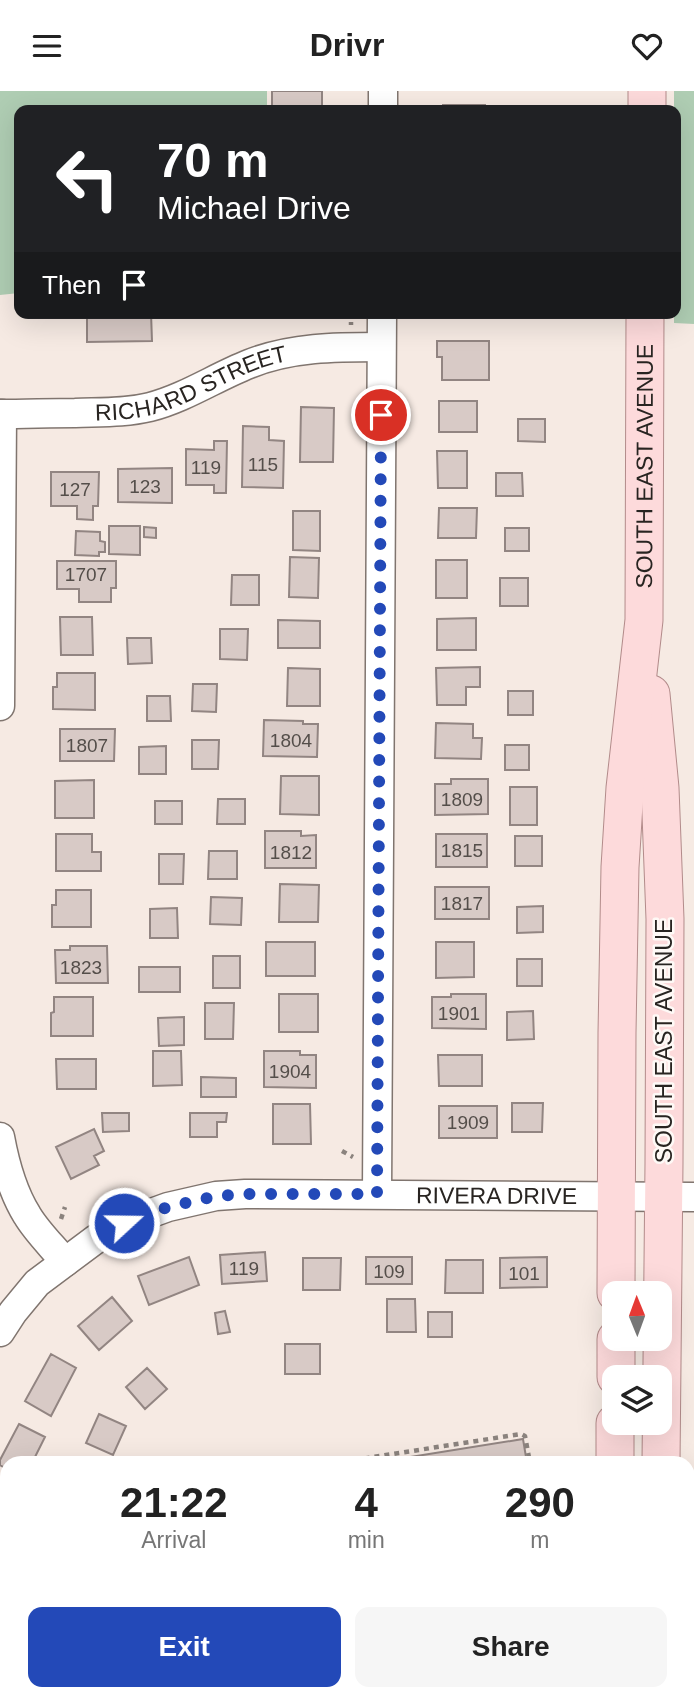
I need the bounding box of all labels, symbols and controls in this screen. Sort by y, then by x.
icon: menu [28,27,66,65]
text: Drivr [310,27,384,63]
icon: heart [628,27,666,65]
icon: left [42,133,133,224]
text: 70 m [157,133,269,187]
text: Michael Drive [157,190,351,226]
icon: arrive [115,266,153,304]
text: Then [42,270,101,300]
street label: RICHARD STREET [95,340,289,425]
street label: SOUTH EAST AVENUE [631,344,658,589]
pin [351,385,411,445]
icon: arrive [362,396,400,434]
house number: 115 [248,454,278,475]
house number: 119 [191,457,221,478]
house number: 123 [129,476,161,497]
house number: 127 [59,479,91,500]
house number: 1707 [65,564,107,585]
house number: 1804 [270,730,313,751]
house number: 1807 [66,735,108,756]
house number: 1809 [441,789,483,810]
house number: 1815 [441,840,483,861]
house number: 1812 [270,842,312,863]
house number: 1817 [441,893,483,914]
street label: SOUTH EAST AVENUE [651,919,677,1163]
house number: 1823 [60,957,102,978]
house number: 1901 [438,1003,480,1024]
house number: 1904 [269,1061,312,1082]
house number: 1909 [447,1112,489,1133]
street label: RIVERA DRIVE [416,1182,577,1209]
position arrow [87,1186,161,1260]
house number: 119 [229,1258,259,1279]
house number: 109 [373,1261,405,1282]
house number: 101 [508,1263,540,1284]
north arrow [602,1281,672,1351]
map controls [602,1281,672,1435]
button: layers [602,1365,672,1435]
text: 21:22 [120,1479,228,1526]
text: 4 [354,1479,378,1526]
text: 290 [505,1479,575,1526]
text: Arrival [141,1527,206,1553]
text: min [348,1527,385,1553]
text: m [530,1527,549,1553]
button: Exit [28,1607,341,1687]
button: Share [355,1607,667,1687]

